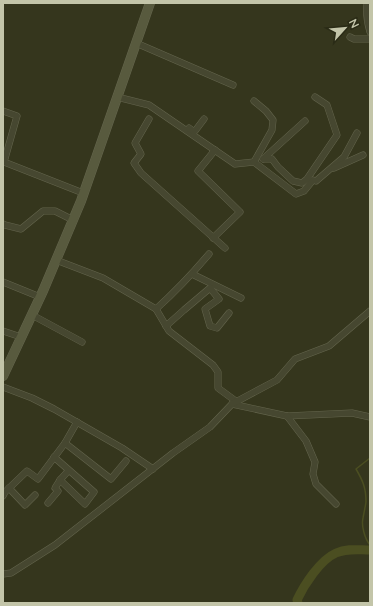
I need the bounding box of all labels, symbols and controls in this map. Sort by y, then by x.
north arrow [325,8,365,48]
text: N [347,17,362,30]

